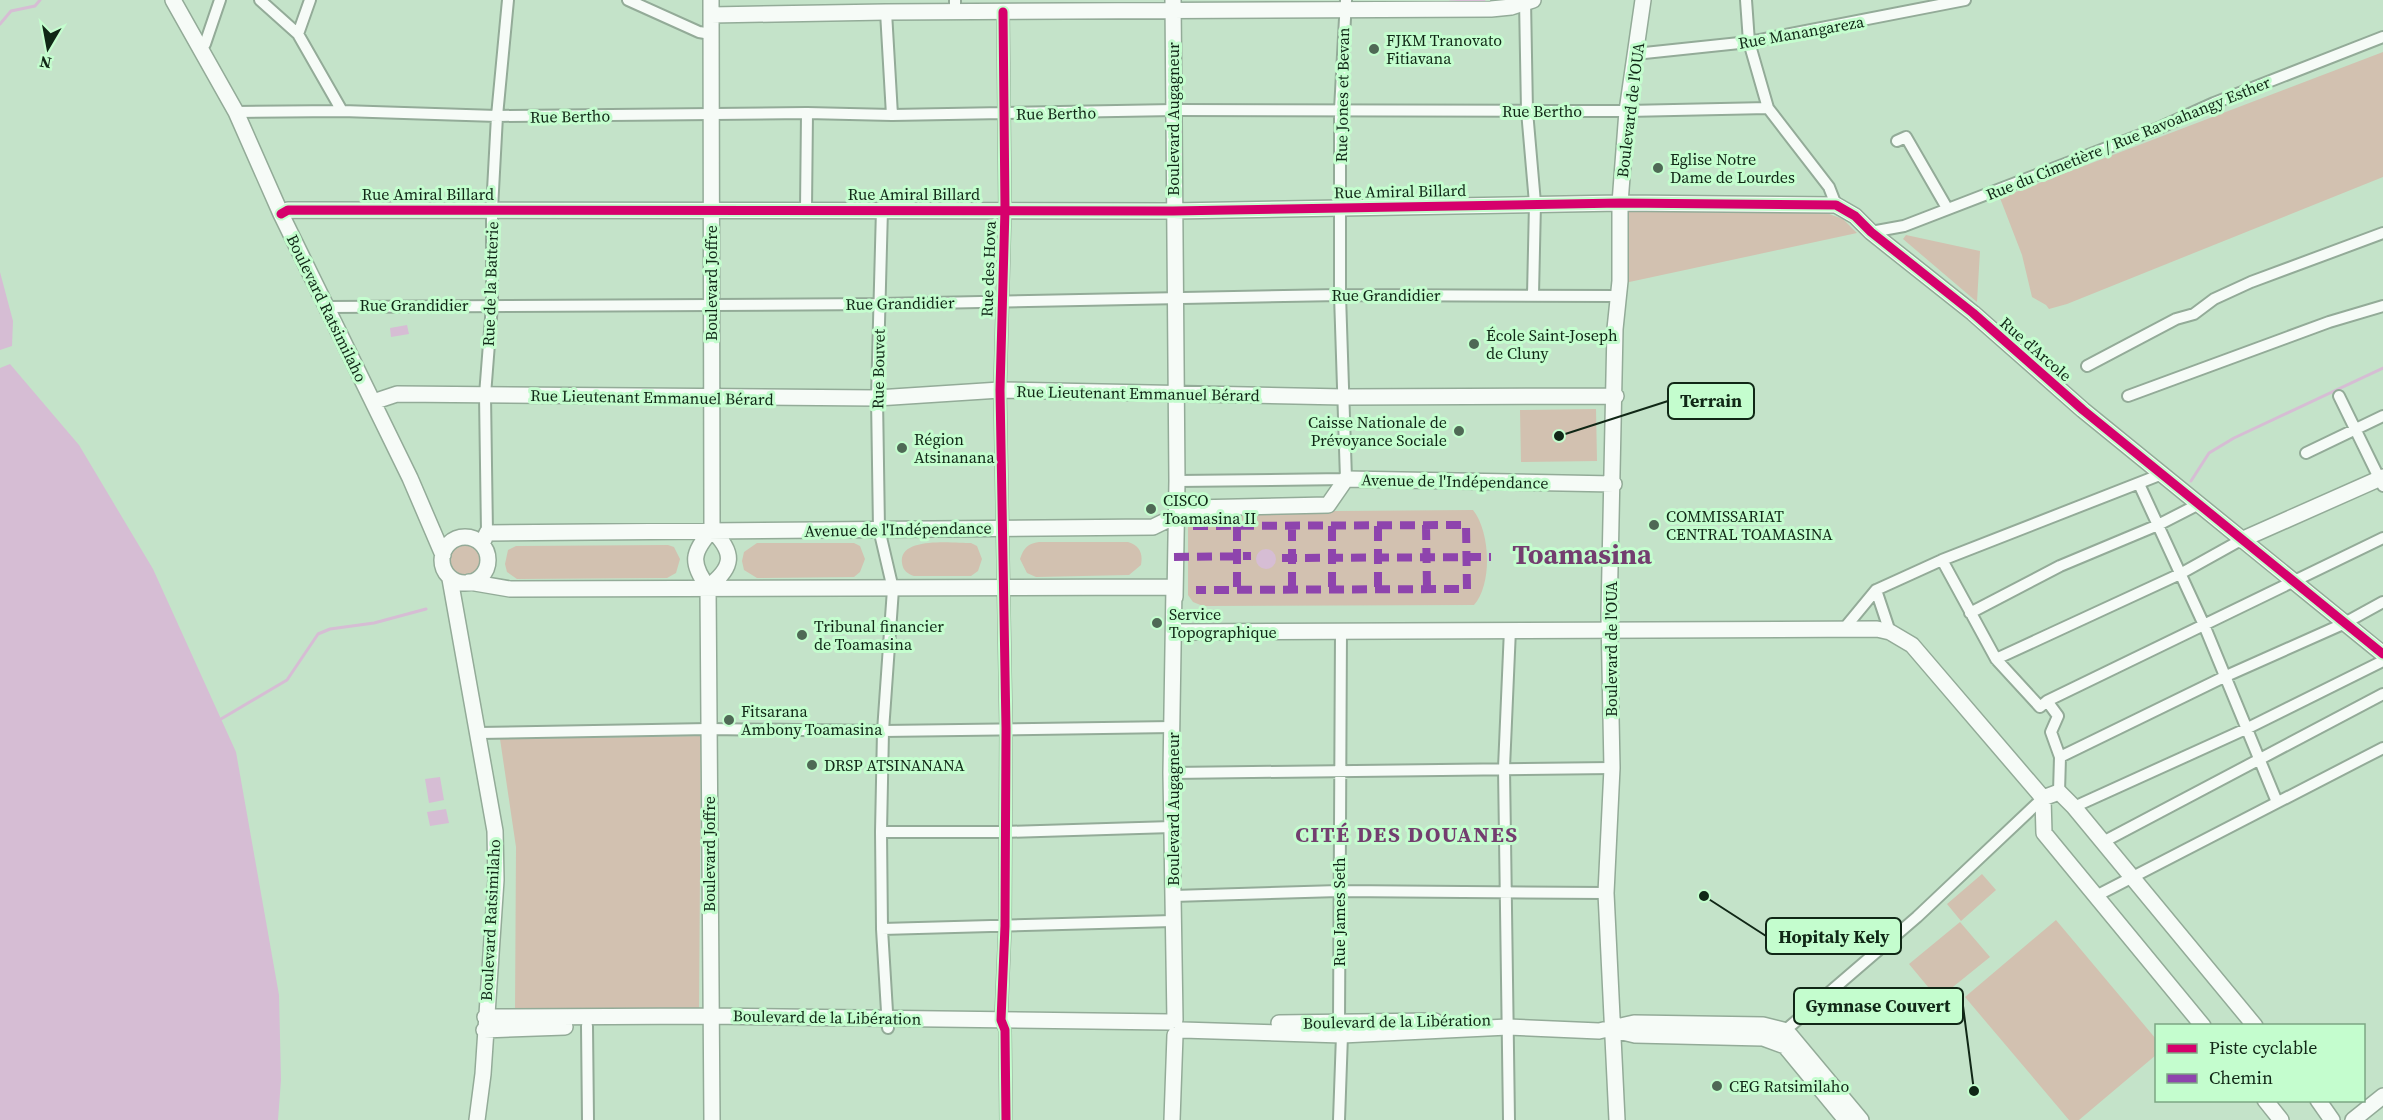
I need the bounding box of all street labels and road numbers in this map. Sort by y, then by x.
street label: Rue Manangareza [1736,10,1866,54]
street label: Rue Jones et Bevan [1330,27,1354,163]
street label: Boulevard de l'OUA [1611,41,1649,179]
street label: Boulevard Augagneur [1162,42,1184,196]
street label: Rue du Cimetière / Rue Ravoahangy Esther [1983,71,2274,205]
street label: Rue Bertho [1502,100,1582,122]
street label: Rue Bertho [1016,101,1096,125]
street label: Rue Bertho [530,104,610,128]
street label: Rue Amiral Billard [1334,179,1466,203]
street label: Rue Amiral Billard [362,183,494,205]
street label: Rue Amiral Billard [848,183,980,205]
street label: Rue des Hova [975,220,1001,317]
street label: Rue de la Batterie [477,221,503,347]
street label: Boulevard Joffre [700,225,722,341]
street label: Boulevard Ratsimilaho [282,230,372,386]
street label: Rue Grandidier [1331,284,1441,306]
street label: Rue Grandidier [845,291,955,315]
street label: Rue Grandidier [359,294,469,316]
street label: Rue d'Arcole [1995,312,2077,386]
street label: Rue Bouvet [866,328,890,409]
street label: Rue Lieutenant Emmanuel Bérard [1016,380,1260,406]
street label: Rue Lieutenant Emmanuel Bérard [530,384,774,410]
street label: Avenue de l'Indépendance [1361,468,1549,494]
street label: Avenue de l'Indépendance [804,516,992,542]
street label: Boulevard de l'OUA [1600,581,1622,717]
street label: Boulevard Augagneur [1162,732,1184,886]
street label: Boulevard Joffre [698,796,720,912]
street label: Boulevard Ratsimilaho [475,838,505,1001]
street label: Rue James Seth [1328,857,1350,967]
street label: Boulevard de la Libération [733,1004,922,1030]
street label: Boulevard de la Libération [1303,1008,1492,1034]

